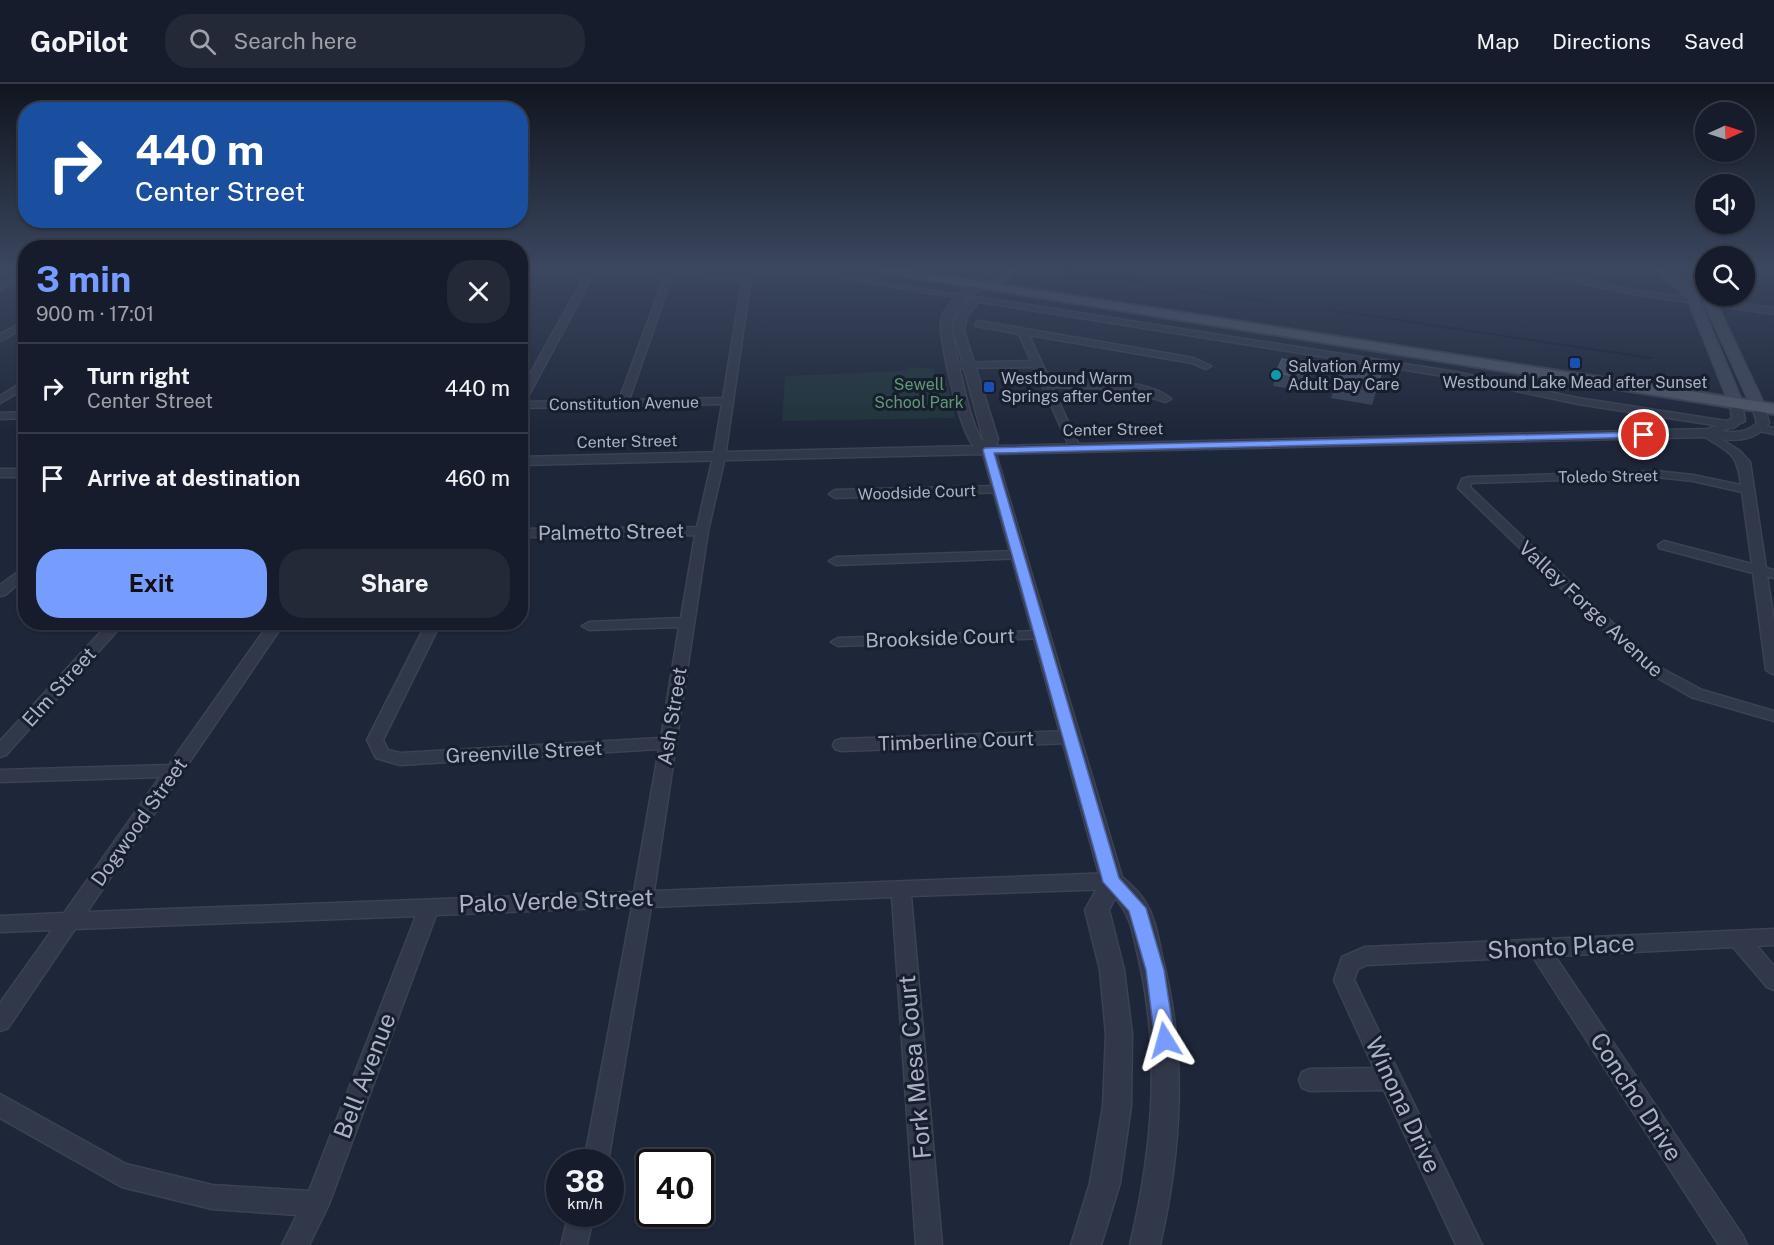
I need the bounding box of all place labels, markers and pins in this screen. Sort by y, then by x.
marker: Westbound Lake Mead after Sunset [1568,356,1582,370]
place label: Salvation Army Adult Day Care [1288,357,1401,394]
marker: Salvation Army Adult Day Care [1269,368,1283,382]
place label: Westbound Warm Springs after Center [1001,369,1152,406]
place label: Westbound Lake Mead after Sunset [1443,373,1707,392]
marker: Westbound Warm Springs after Center [982,380,996,394]
pin [1618,409,1669,460]

